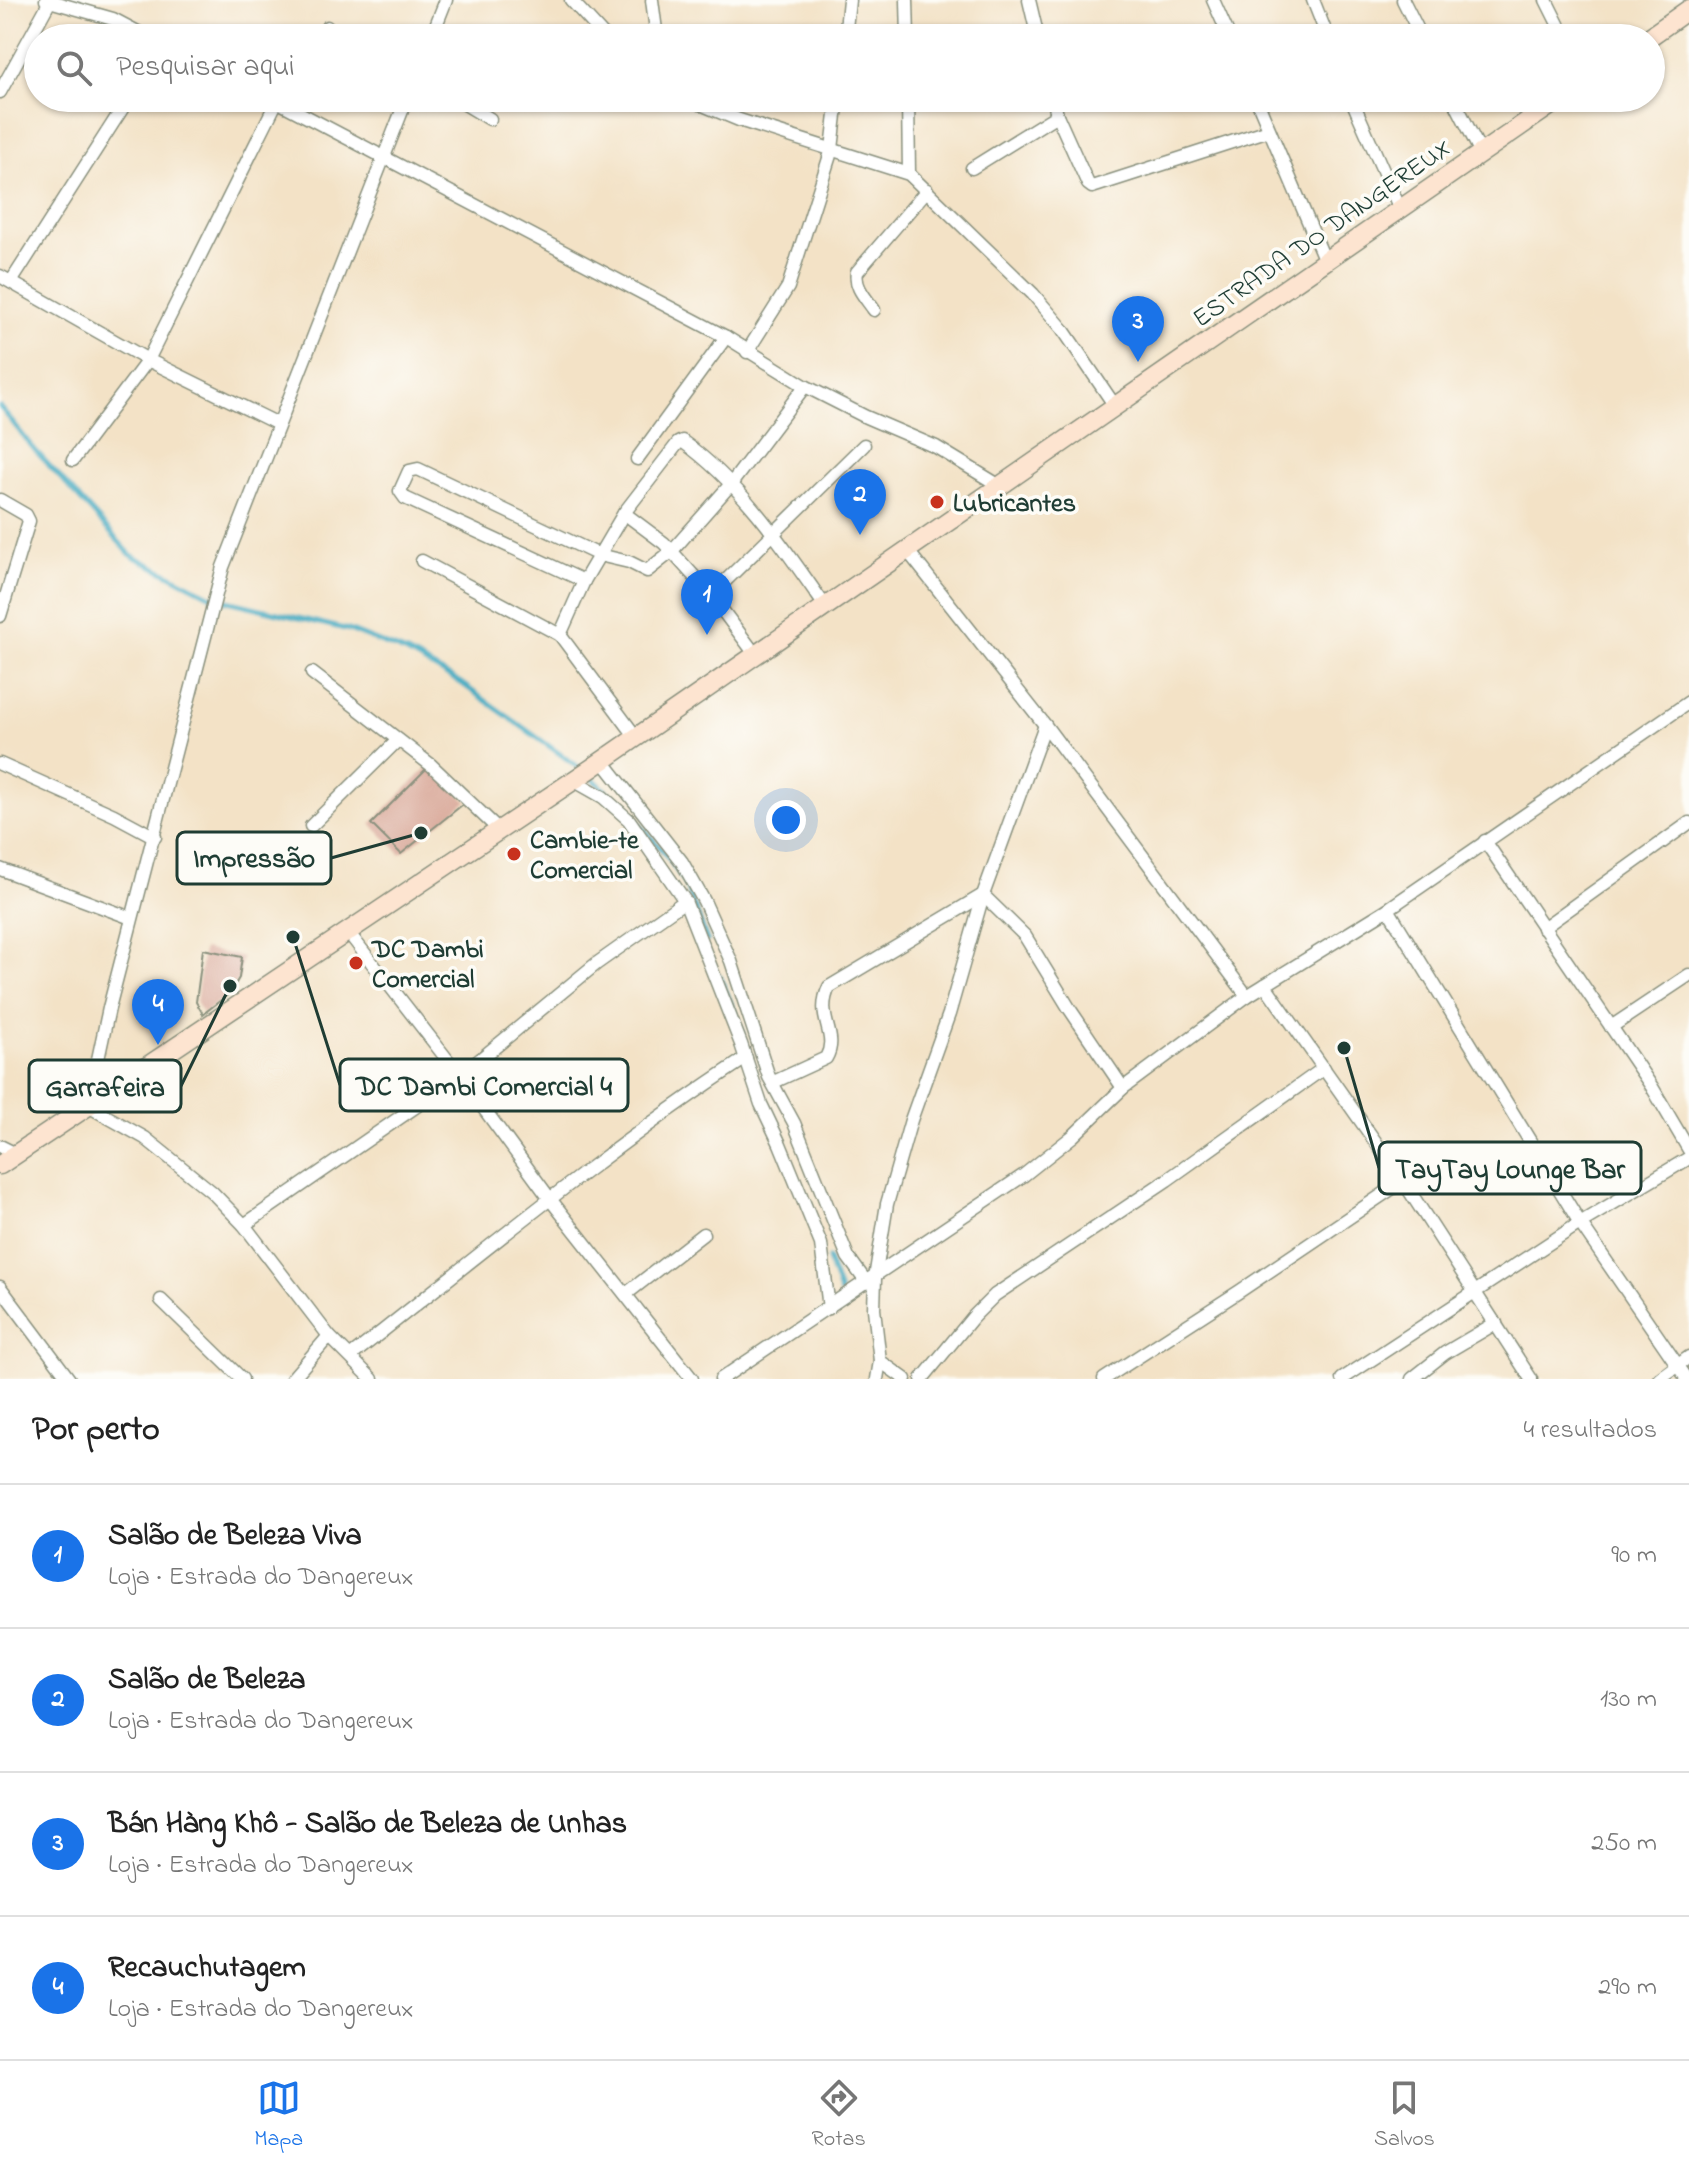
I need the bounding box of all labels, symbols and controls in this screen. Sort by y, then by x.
search box [24,24,1665,112]
icon: search [52,46,96,90]
text: Pesquisar aqui [116,46,295,90]
street label: ESTRADA DO DANGEREUX [1186,130,1460,338]
pin: 3 [1112,296,1164,362]
pin: 2 [834,469,886,535]
place label: Lubricantes [953,486,1076,524]
marker: Lubricantes [928,493,946,511]
pin: 1 [681,569,733,635]
your location [766,800,806,840]
place label: Cambie-te Comercial [530,823,640,891]
callout: Impressão [177,832,331,884]
text: Impressão [193,840,315,881]
marker: Cambie-te Comercial [505,845,523,863]
place label: DC Dambi Comercial [371,932,484,1000]
marker: DC Dambi Comercial [347,954,365,972]
pin: 4 [132,979,184,1045]
callout: DC Dambi Comercial 4 [340,1059,628,1111]
callout: Garrafeira [29,1060,181,1112]
text: DC Dambi Comercial 4 [354,1068,612,1109]
text: Garrafeira [45,1069,165,1110]
callout: TayTay Lounge Bar [1379,1142,1641,1194]
text: TayTay Lounge Bar [1395,1151,1626,1193]
text: Por perto [32,1406,160,1456]
text: 4 resultados [1524,1412,1657,1450]
text: Salão de Beleza Viva [108,1515,362,1559]
text: 1 [54,1537,62,1575]
text: 90 m [1611,1537,1657,1575]
text: Loja · Estrada do Dangereux [108,1559,413,1597]
text: Salão de Beleza [108,1659,305,1703]
text: 2 [52,1681,64,1719]
text: 130 m [1600,1681,1657,1719]
text: Loja · Estrada do Dangereux [108,1703,413,1741]
text: Bán Hàng Khô - Salão de Beleza de Unhas [108,1803,627,1847]
text: 3 [53,1825,63,1863]
text: 250 m [1591,1825,1657,1863]
text: Loja · Estrada do Dangereux [108,1847,413,1885]
text: Recauchutagem [108,1947,306,1991]
text: 4 [53,1969,63,2007]
text: 290 m [1598,1969,1657,2007]
text: Loja · Estrada do Dangereux [108,1991,413,2029]
tab: Mapa [254,2076,303,2156]
tab: Rotas [812,2076,866,2156]
tab: Salvos [1374,2076,1435,2156]

